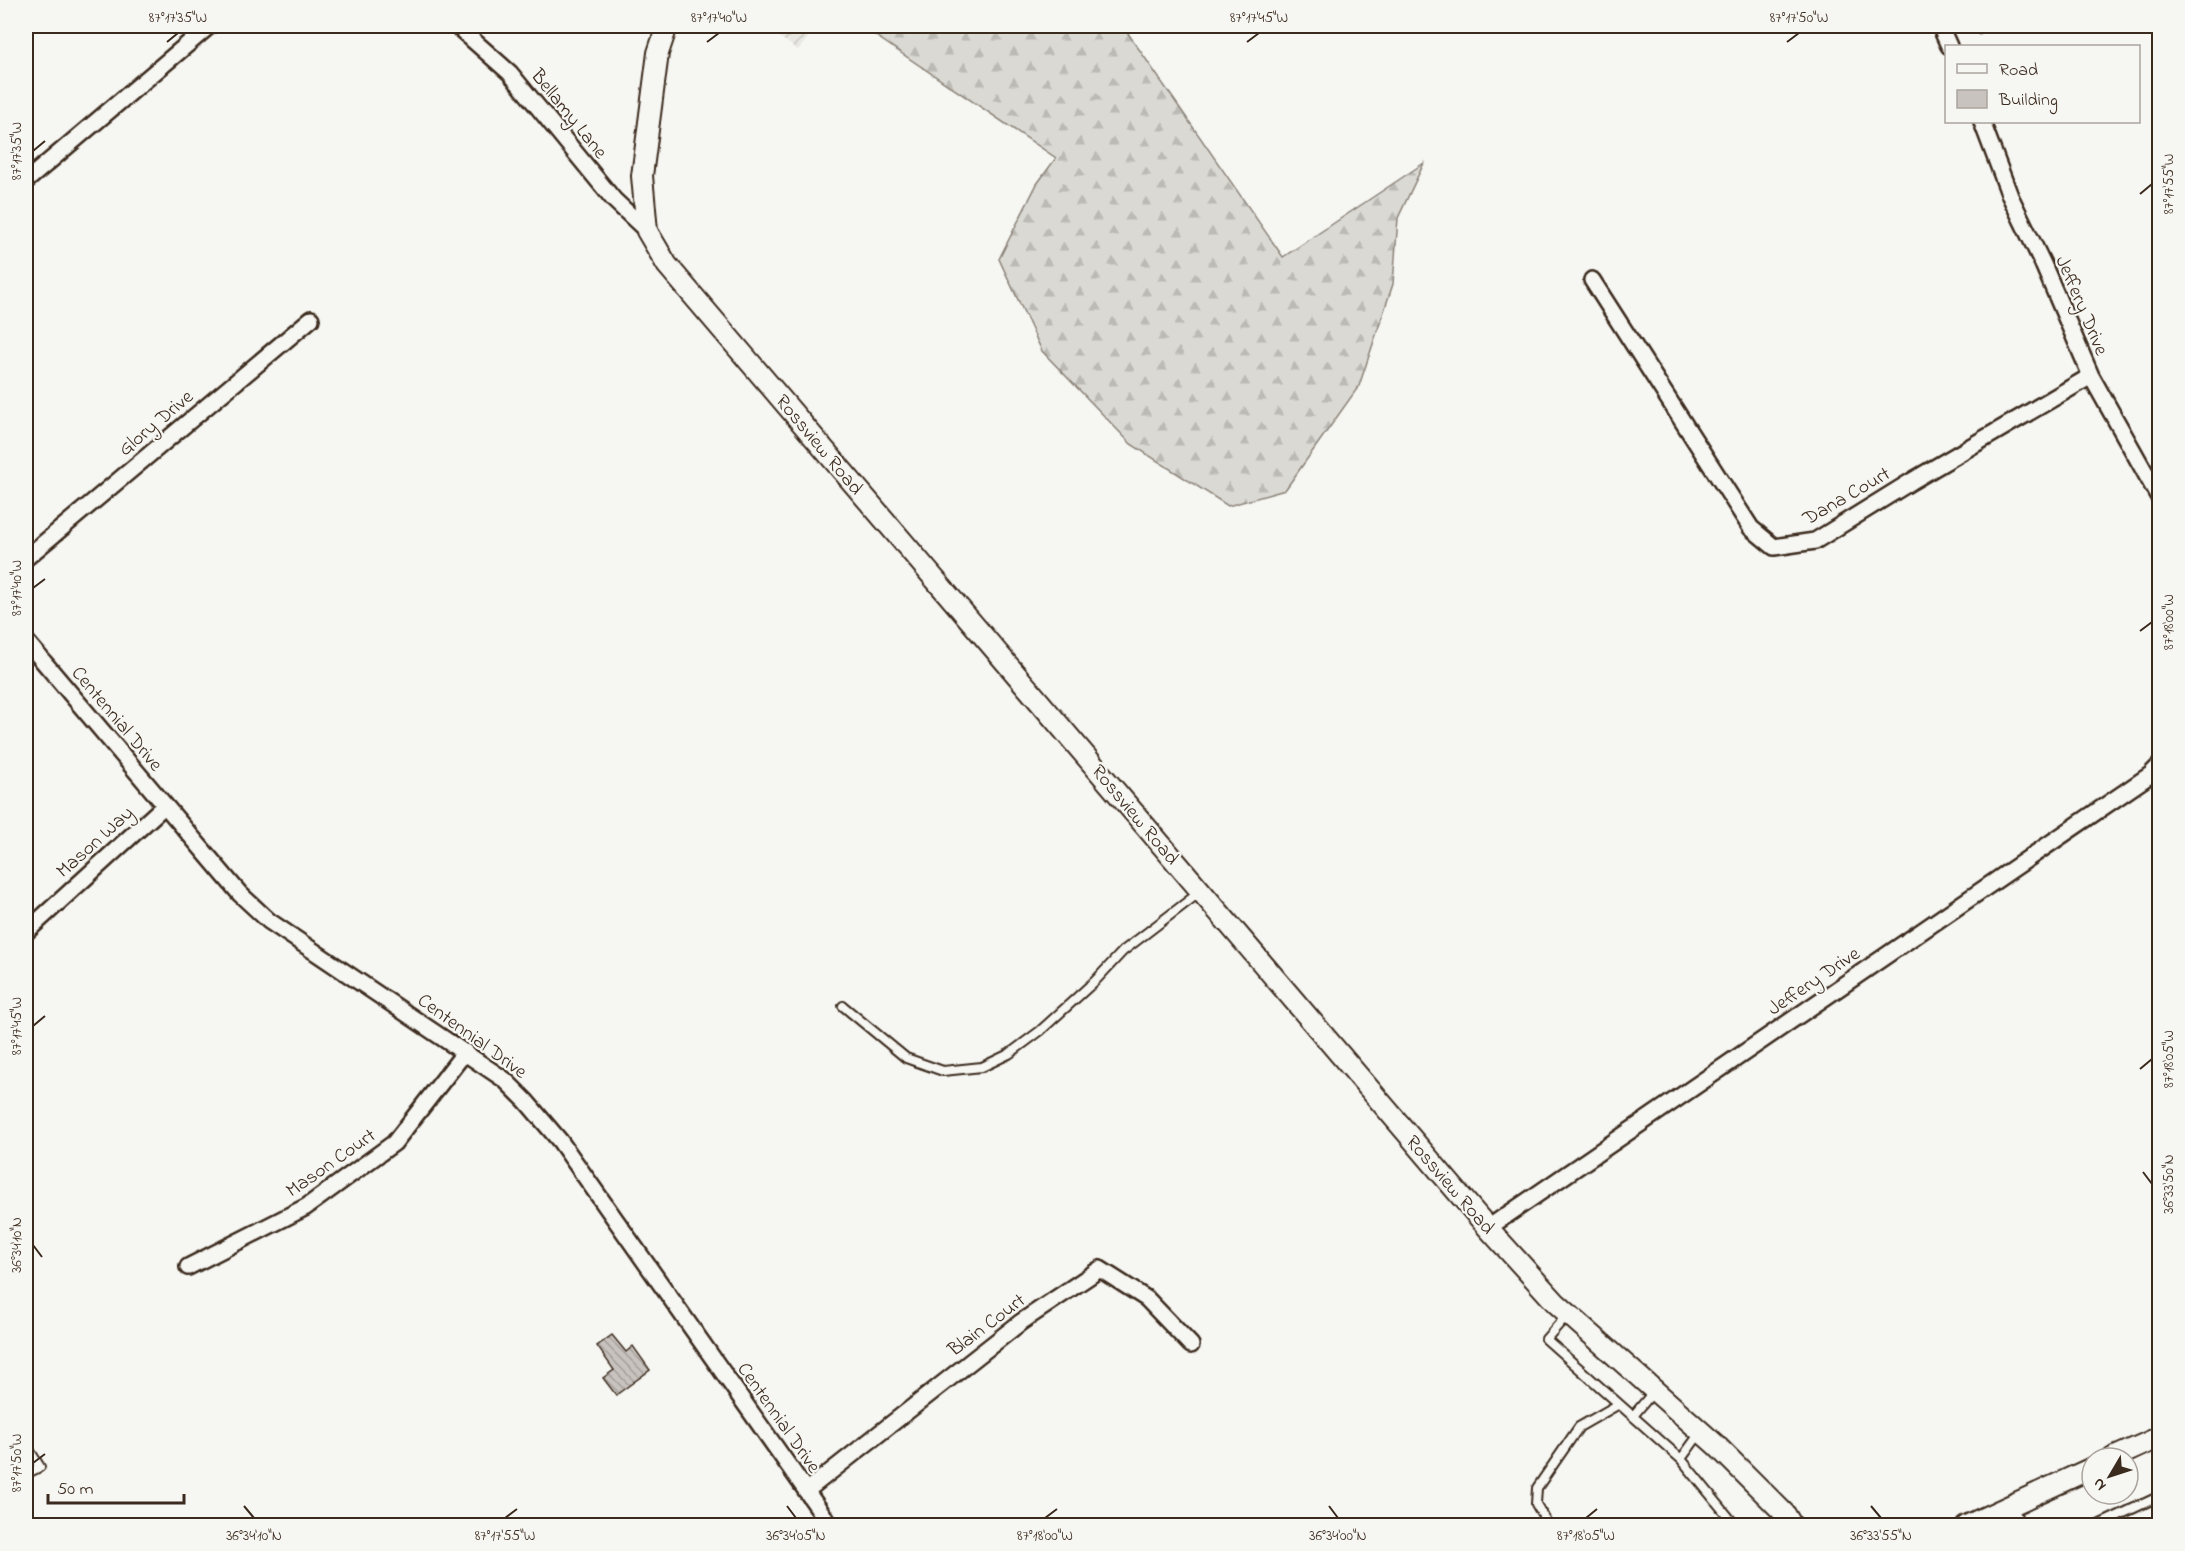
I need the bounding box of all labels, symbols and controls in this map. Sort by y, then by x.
text: 87°17'35"W [149,7,207,29]
text: 87°17'40"W [691,7,747,29]
text: 87°17'45"W [1230,7,1288,29]
text: 87°17'50"W [1770,7,1828,29]
legend [1945,45,2140,123]
text: Road [1999,58,2038,84]
street label: Bellamy Lane [522,62,614,166]
text: Building [1998,88,2058,115]
text: 87°17'35"W [6,122,28,180]
text: 87°17'55"W [2158,154,2180,214]
street label: Jeffery Drive [2047,251,2115,361]
street label: Glory Drive [113,384,201,464]
street label: Rossview Road [767,389,869,502]
street label: Dana Court [1797,460,1897,534]
text: 87°17'40"W [6,560,28,616]
text: 87°18'00"W [2158,594,2180,650]
street label: Centennial Drive [63,661,169,779]
street label: Rossview Road [1083,759,1185,872]
street label: Mason Way [50,800,141,886]
street label: Jeffery Drive [1762,940,1867,1024]
street label: Centennial Drive [411,987,533,1087]
text: 87°17'45"W [6,997,28,1055]
text: 87°18'05"W [2158,1030,2180,1088]
street label: Mason Court [280,1122,383,1206]
street label: Rossview Road [1398,1129,1501,1242]
text: 36°33'50"N [2158,1154,2180,1214]
text: 36°34'10"N [6,1217,28,1273]
street label: Blain Court [942,1287,1033,1365]
street label: Centennial Drive [729,1357,827,1480]
text: 87°17'50"W [6,1434,28,1492]
north arrow [2080,1446,2140,1506]
scale bar [48,1467,184,1505]
text: N [2087,1472,2113,1496]
text: 50 m [57,1477,94,1503]
text: 36°34'10"N [226,1525,282,1547]
text: 87°17'55"W [475,1525,535,1547]
text: 36°34'05"N [766,1525,826,1547]
text: 87°18'00"W [1017,1525,1073,1547]
text: 36°34'00"N [1309,1525,1367,1547]
text: 87°18'05"W [1557,1525,1615,1547]
text: 36°33'55"N [1850,1525,1912,1547]

